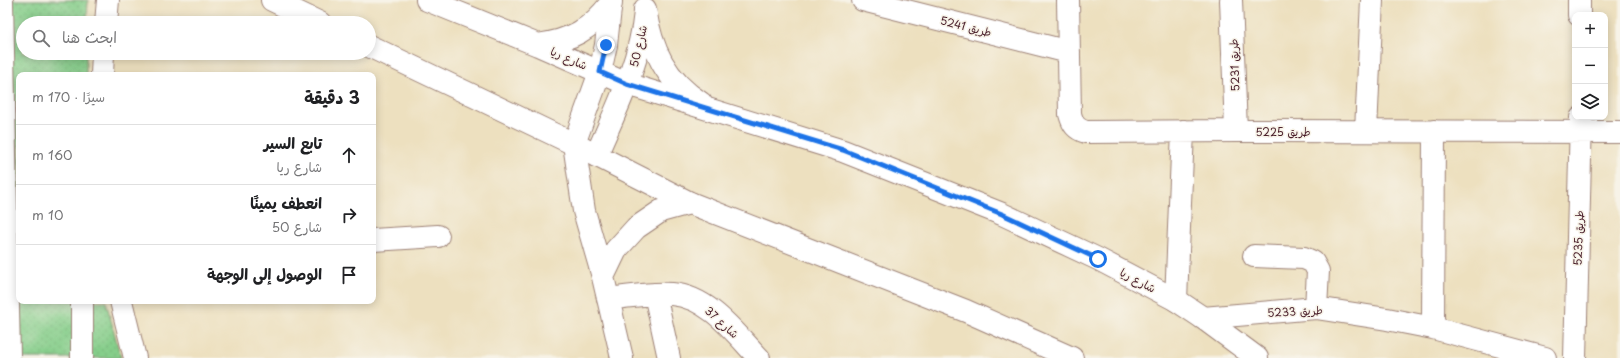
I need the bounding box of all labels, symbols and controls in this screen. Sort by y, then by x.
street label: طريق 5241 [938,11,994,41]
map controls [1572,12,1608,120]
button: + [1572,12,1608,48]
search box [16,16,376,60]
street label: شارع 50 [625,23,652,69]
text: ابحث هنا [62,25,117,48]
icon: search [30,27,52,49]
route end [597,36,615,54]
street label: طريق 5231 [1225,38,1243,92]
street label: شارع ريا [548,42,590,75]
button: − [1572,48,1608,84]
text: 3 دقيقة [304,84,360,110]
button: layers [1572,84,1608,120]
text: سيرًا · 170 m [32,87,105,106]
street label: طريق 5225 [1255,123,1311,140]
text: تابع السير [264,131,322,154]
icon: ahead [338,144,360,166]
text: 160 m [32,145,73,164]
text: شارع ريا [277,157,322,176]
text: انعطف يمينًا [250,191,322,214]
icon: right [338,204,360,226]
text: 10 m [32,205,63,224]
street label: طريق 5235 [1569,210,1587,266]
text: شارع 50 [272,217,322,236]
route start [1089,250,1107,268]
text: الوصول إلى الوجهة [207,262,322,285]
street label: شارع ريا [1117,263,1159,297]
icon: arrive [338,264,360,286]
street label: طريق 5233 [1267,301,1323,321]
street label: شارع 37 [701,302,743,343]

